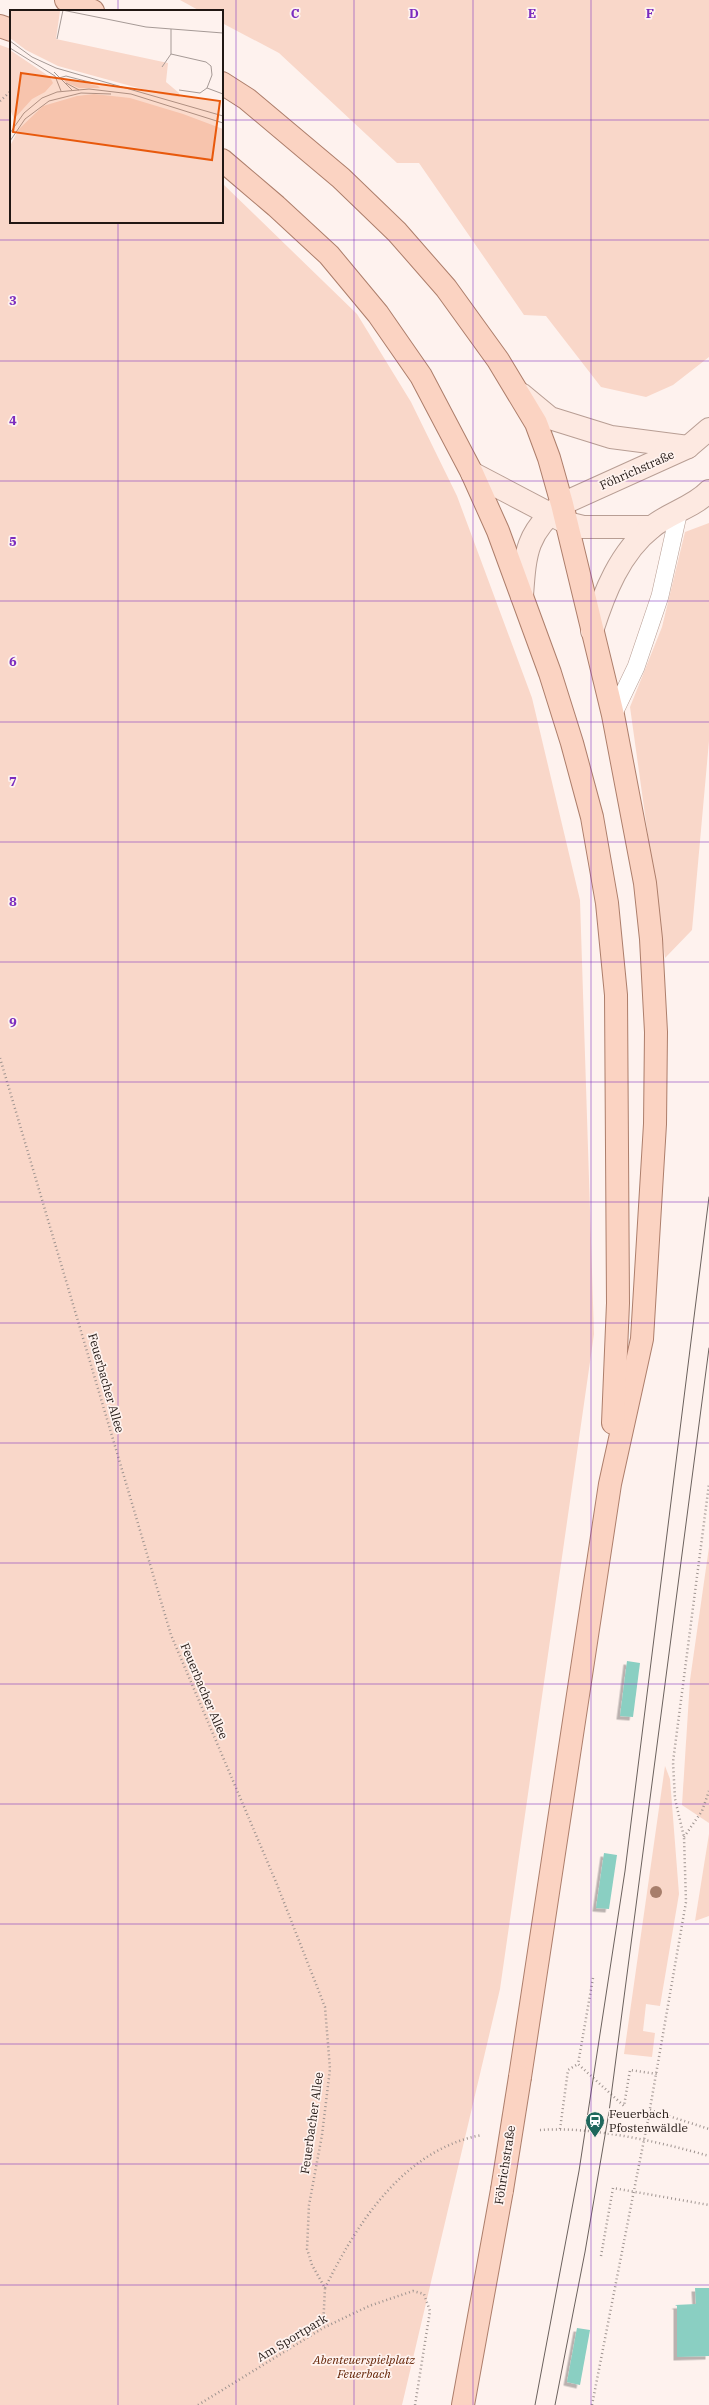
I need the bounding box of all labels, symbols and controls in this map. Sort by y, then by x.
text: C [291,5,300,22]
text: D [409,5,419,22]
text: E [528,5,536,22]
text: F [646,5,654,22]
inset map [10,10,223,223]
text: 3 [9,292,17,309]
text: 4 [9,412,17,429]
street label: Föhrichstraße [597,446,676,493]
text: 5 [9,533,17,550]
text: 6 [9,653,17,670]
text: 7 [9,773,17,790]
text: 8 [9,893,17,910]
text: 9 [9,1014,17,1031]
street label: Feuerbacher Allee [85,1331,128,1434]
street label: Feuerbacher Allee [177,1641,231,1741]
street label: Feuerbacher Allee [297,2071,326,2175]
place label: Feuerbach Pfostenwäldle [609,2106,688,2135]
station icon: Feuerbach Pfostenwäldle [584,2110,606,2138]
street label: Föhrichstraße [491,2124,518,2206]
street label: Am Sportpark [254,2311,330,2365]
park label: Abenteuerspielplatz Feuerbach [312,2352,415,2381]

